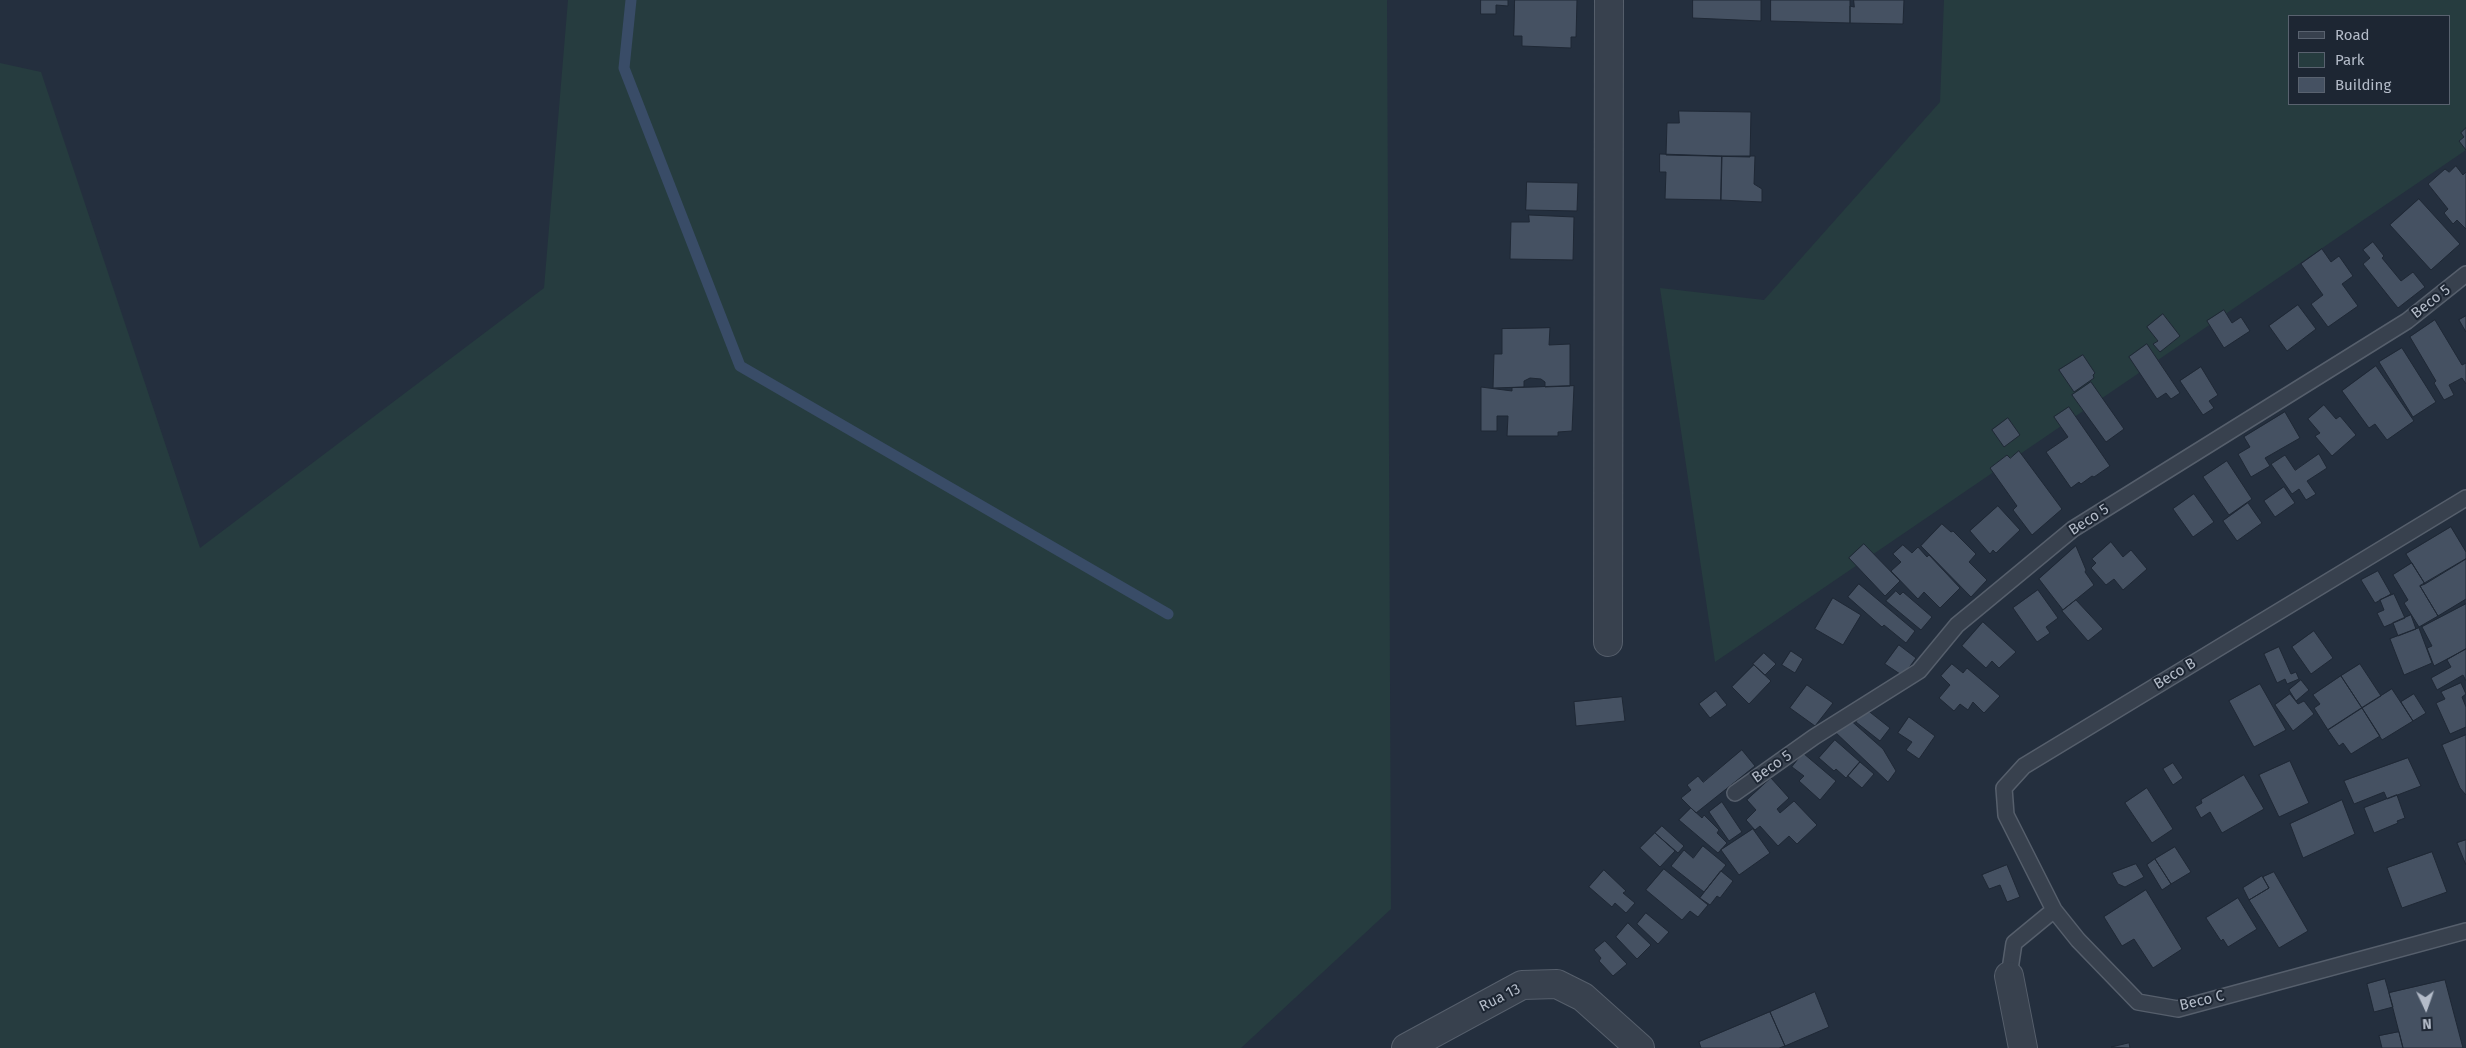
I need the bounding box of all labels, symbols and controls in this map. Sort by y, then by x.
legend [2288,15,2451,105]
text: Road [2335,26,2370,44]
text: Park [2335,51,2365,69]
text: Building [2335,76,2391,94]
street label: Beco 5 [2408,281,2454,323]
street label: Beco 5 [2065,500,2113,540]
street label: Beco B [2151,654,2199,694]
street label: Beco 5 [1749,747,1795,787]
street label: Rua 13 [1476,980,1524,1016]
north arrow [2401,983,2451,1033]
street label: Beco C [2178,987,2226,1015]
text: N [2422,1015,2432,1032]

